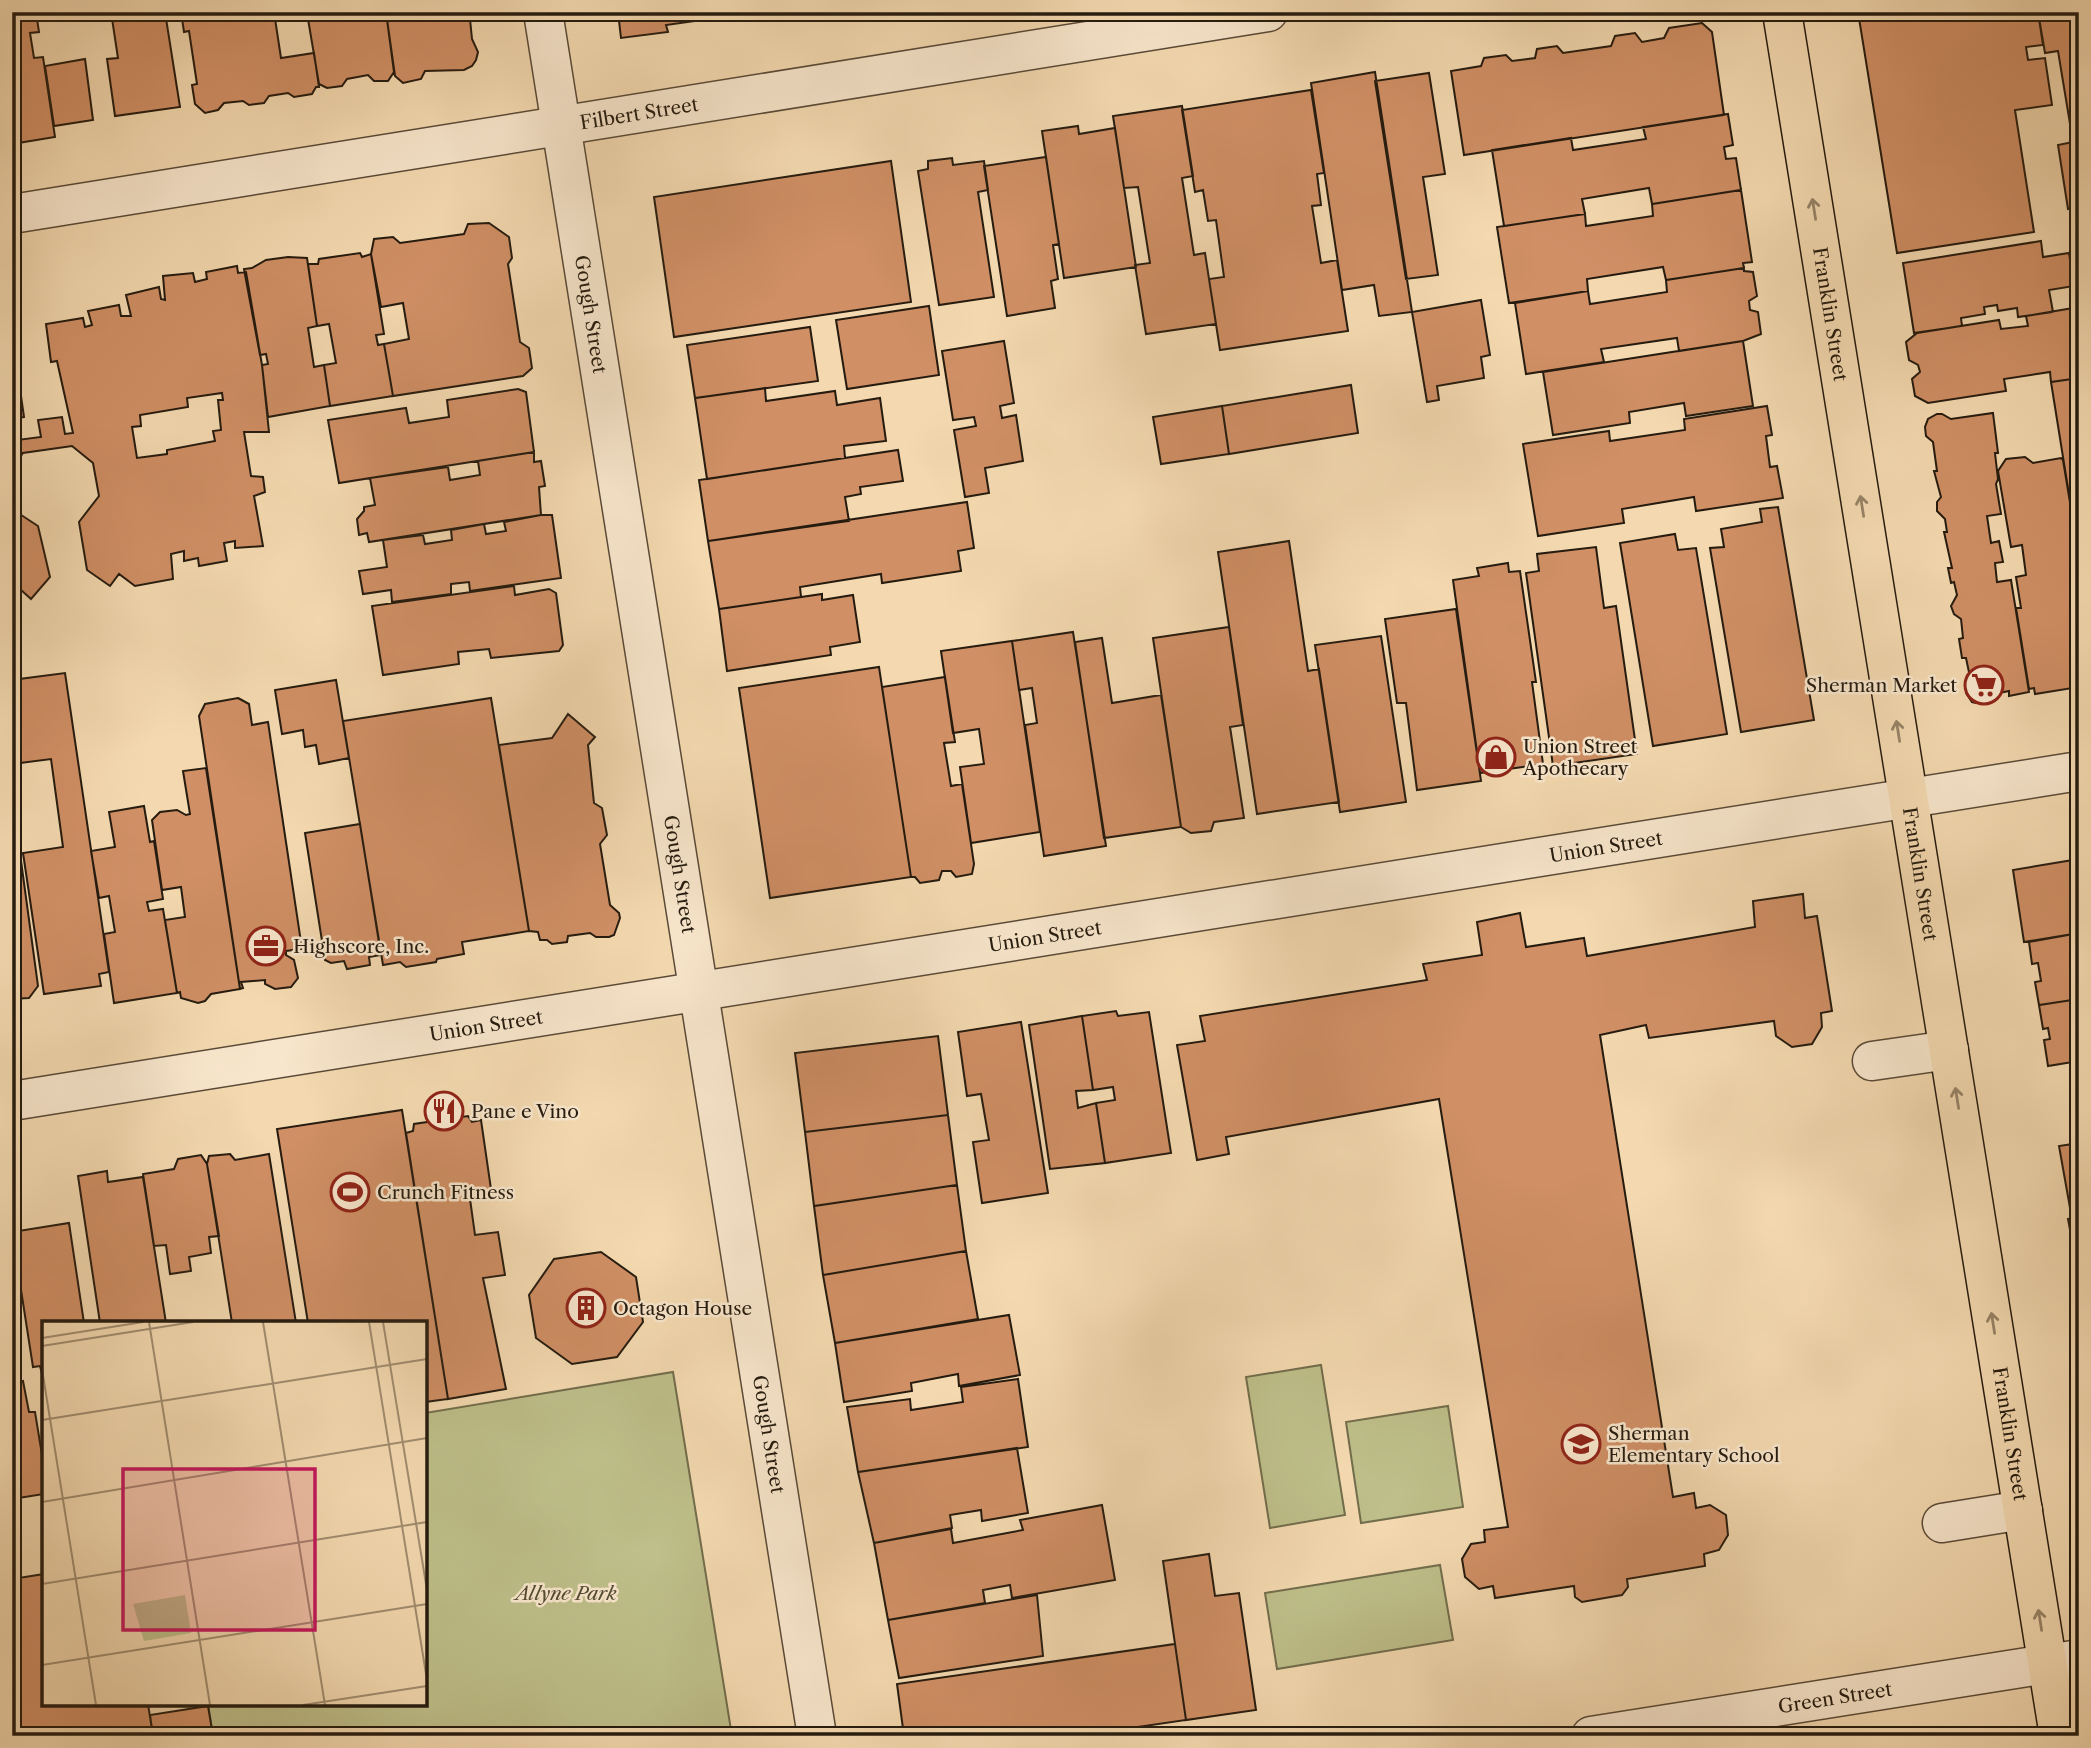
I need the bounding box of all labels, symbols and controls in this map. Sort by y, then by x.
street label: Filbert Street [578,92,700,134]
one-way arrow [1807,198,1820,221]
street label: Franklin Street [1808,245,1853,383]
street label: Gough Street [570,253,612,375]
one-way arrow [1855,495,1868,518]
supermarket icon: Sherman Market [1963,664,2005,706]
place label: Sherman Market [1806,674,1957,697]
one-way arrow [1891,720,1904,743]
place label: Union Street Apothecary [1522,735,1638,780]
shop icon: Union Street Apothecary [1475,736,1517,778]
street label: Franklin Street [1898,805,1943,943]
street label: Gough Street [659,813,701,935]
street label: Union Street [1548,826,1664,867]
street label: Union Street [987,916,1103,956]
office icon: Highscore, Inc. [245,925,287,967]
place label: Highscore, Inc. [293,935,429,958]
street label: Union Street [428,1005,545,1046]
one-way arrow [1950,1087,1963,1110]
restaurant icon: Pane e Vino [423,1090,465,1132]
place label: Pane e Vino [471,1100,579,1123]
sports icon: Crunch Fitness [329,1171,371,1213]
place label: Crunch Fitness [377,1181,514,1204]
building icon: Octagon House [565,1287,607,1329]
place label: Octagon House [613,1297,752,1320]
one-way arrow [1986,1312,1999,1335]
inset map [42,1321,427,1706]
street label: Franklin Street [1988,1365,2033,1503]
street label: Gough Street [748,1373,790,1495]
place label: Sherman Elementary School [1608,1422,1780,1467]
school or university icon: Sherman Elementary School [1560,1423,1602,1465]
park label: Allyne Park [512,1582,617,1605]
one-way arrow [2033,1609,2046,1632]
street label: Green Street [1776,1677,1894,1718]

